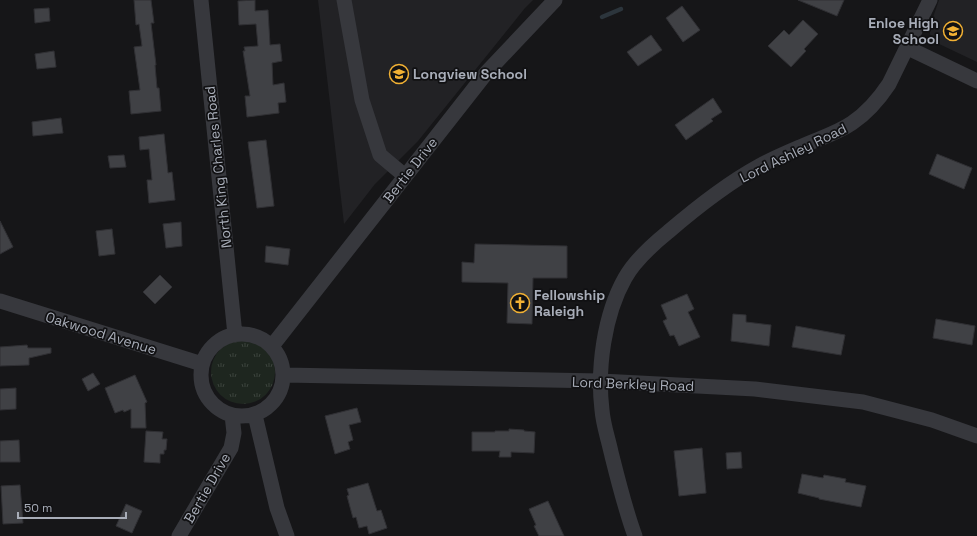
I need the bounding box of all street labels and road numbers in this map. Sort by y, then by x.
street label: North King Charles Road [201,85,235,249]
street label: Lord Ashley Road [737,119,849,187]
street label: Bertie Drive [379,134,441,206]
street label: Oakwood Avenue [43,308,159,358]
street label: Lord Berkley Road [571,373,695,395]
street label: Bertie Drive [180,450,234,526]

